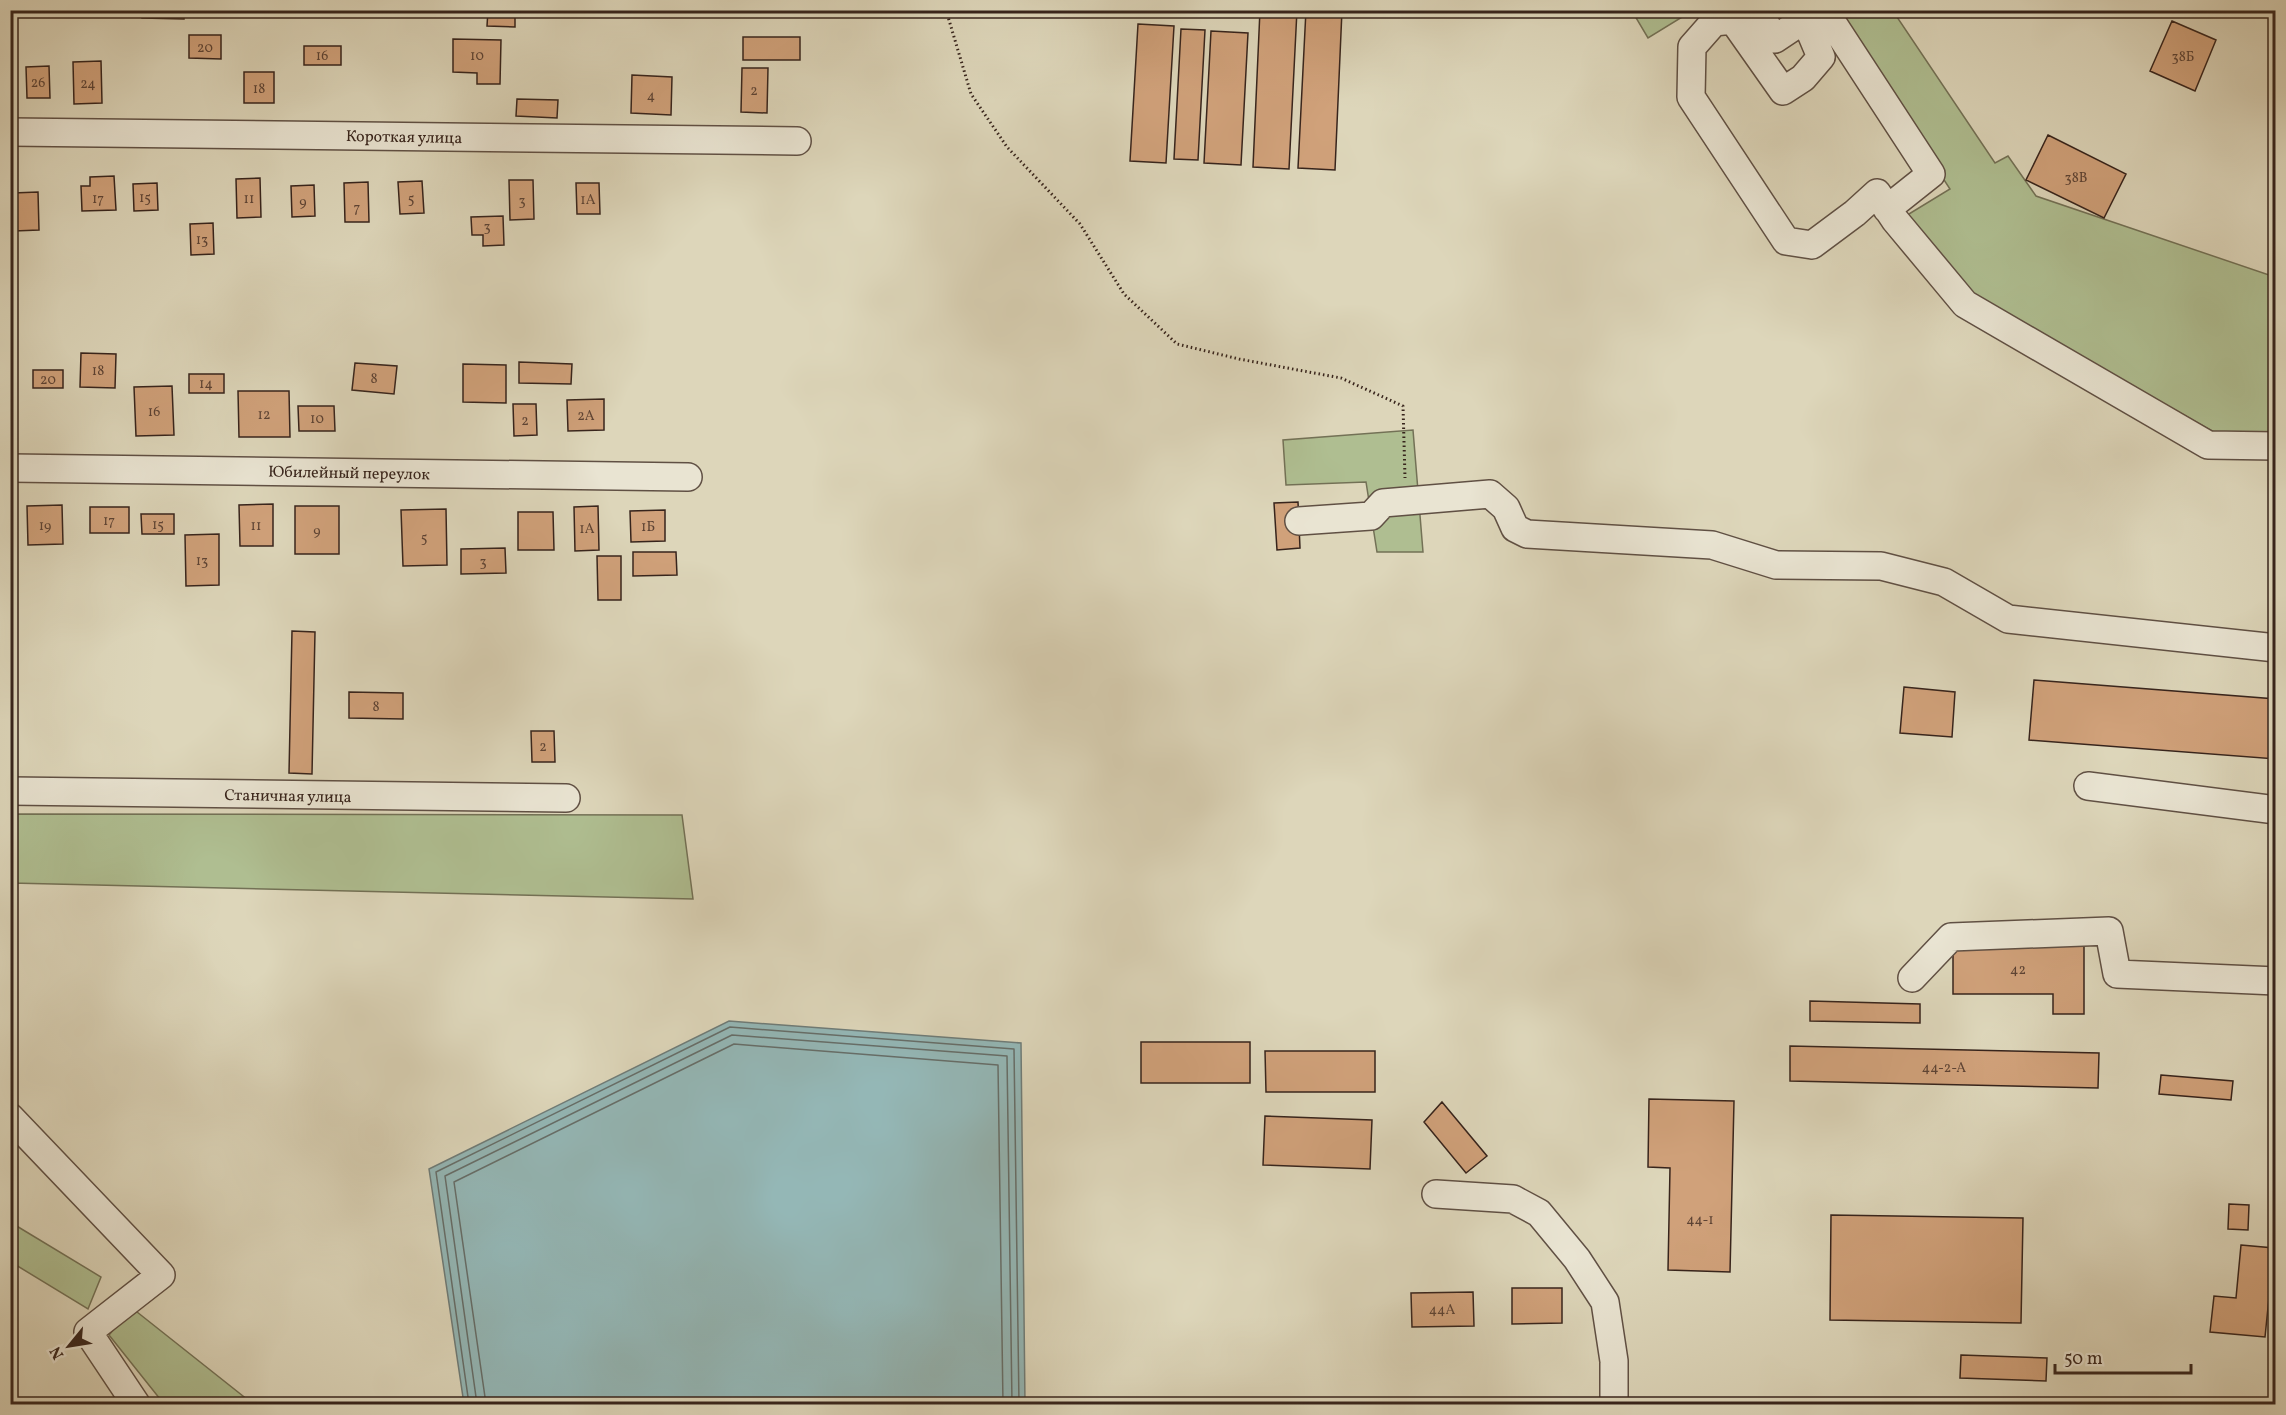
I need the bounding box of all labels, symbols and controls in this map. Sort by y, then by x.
house number: 20 [197,39,213,58]
house number: 16 [316,47,328,66]
house number: 10 [470,47,484,66]
house number: 38Б [2172,48,2194,67]
house number: 26 [31,74,45,93]
house number: 24 [80,75,96,94]
house number: 18 [253,80,265,99]
house number: 2 [750,82,758,101]
house number: 4 [647,87,655,106]
street label: Короткая улица [346,126,462,150]
house number: 38В [2064,169,2088,188]
house number: 15 [139,189,151,208]
house number: 17 [92,190,104,209]
house number: 11 [244,190,254,209]
house number: 5 [408,190,414,209]
house number: 1А [580,191,596,210]
house number: 3 [518,192,526,211]
house number: 9 [299,193,307,212]
house number: 7 [354,199,361,218]
house number: 3 [483,218,491,237]
house number: 13 [196,231,208,250]
house number: 18 [92,362,104,381]
house number: 8 [370,370,378,389]
house number: 20 [40,371,56,390]
house number: 14 [199,375,213,394]
house number: 16 [148,403,160,422]
house number: 12 [258,406,270,425]
house number: 2А [577,407,595,426]
house number: 10 [310,410,324,429]
house number: 2 [521,412,529,431]
street label: Юбилейный переулок [268,462,431,486]
house number: 17 [103,512,115,531]
house number: 15 [152,516,164,535]
house number: 19 [39,517,51,536]
house number: 11 [251,517,261,536]
house number: 1Б [641,518,655,537]
house number: 1А [579,520,595,539]
house number: 9 [313,522,321,541]
house number: 5 [421,529,427,548]
house number: 13 [196,552,208,571]
house number: 3 [479,553,487,572]
house number: 8 [372,698,380,717]
house number: 2 [539,738,547,757]
street label: Станичная улица [224,785,352,809]
house number: 42 [2010,961,2026,980]
house number: 44-2-А [1922,1059,1966,1078]
house number: 44-1 [1686,1211,1714,1230]
house number: 44А [1429,1301,1455,1320]
north arrow [39,1316,99,1376]
scale bar [2055,1337,2192,1375]
text: N [45,1342,70,1363]
text: 50 m [2064,1347,2103,1372]

